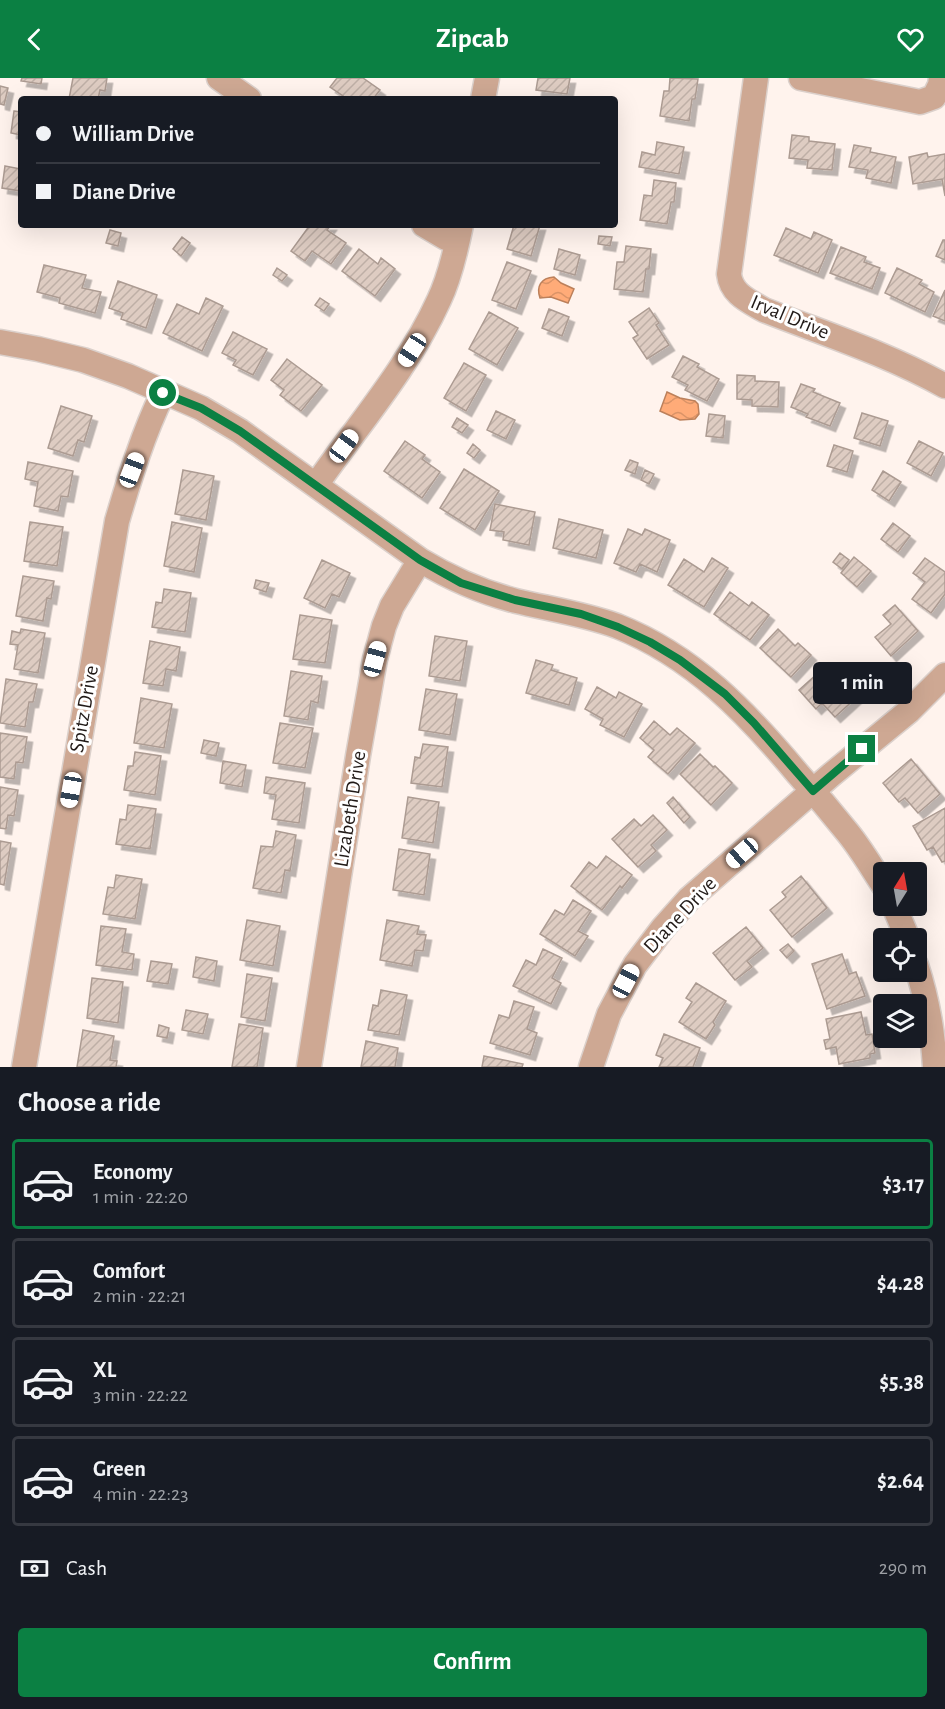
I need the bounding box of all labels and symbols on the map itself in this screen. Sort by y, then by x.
street label: Irval Drive [748,291,832,343]
car [395,330,429,370]
route start [149,379,176,406]
car [326,426,362,466]
car [117,450,147,490]
car [362,639,388,679]
callout: 1 min [812,662,912,704]
street label: Spitz Drive [66,664,102,754]
route end [848,735,875,762]
street label: Lizabeth Drive [330,749,370,869]
car [59,771,83,809]
car [723,834,761,872]
north arrow [873,862,927,916]
street label: Diane Drive [640,873,720,957]
car [610,961,642,1001]

